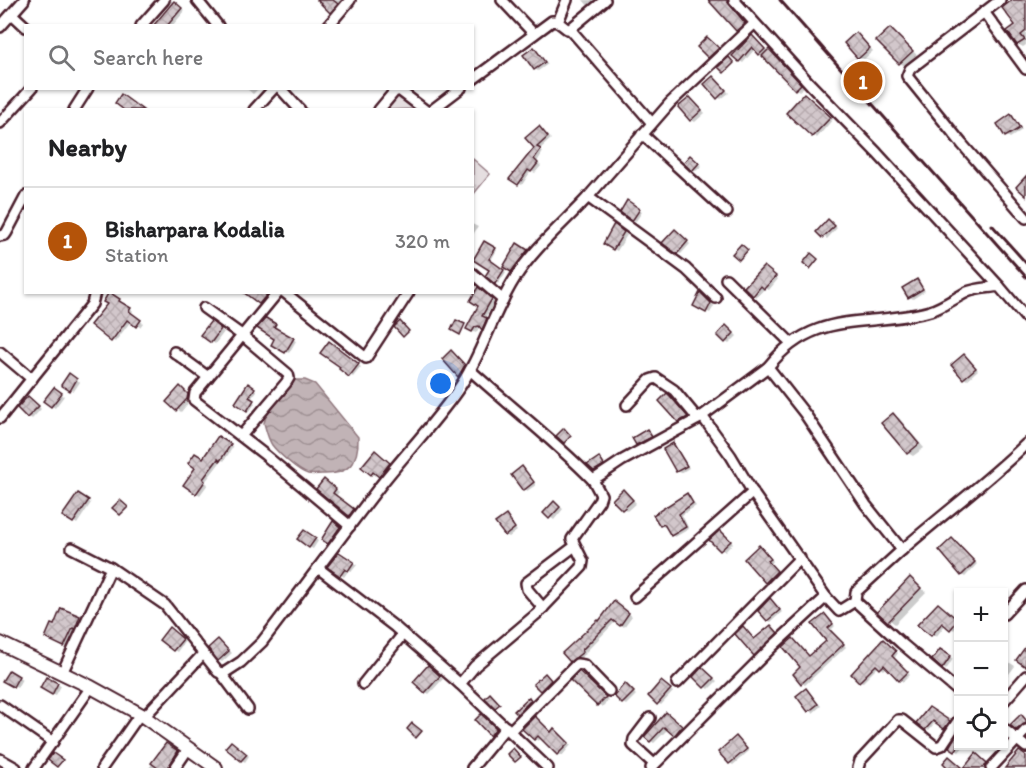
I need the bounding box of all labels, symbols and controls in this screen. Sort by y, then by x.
search box [24,24,474,90]
icon: search [45,41,78,74]
text: Search here [93,44,203,71]
pin: 1 [844,58,882,104]
text: Nearby [48,131,127,163]
text: Bisharpara Kodalia [105,216,285,243]
text: 1 [63,229,72,253]
text: 320 m [395,229,450,253]
text: Station [105,243,168,267]
your location [426,369,455,398]
map controls [954,588,1008,750]
button: + [954,588,1008,642]
button: − [954,642,1008,696]
button: locate [954,696,1008,750]

